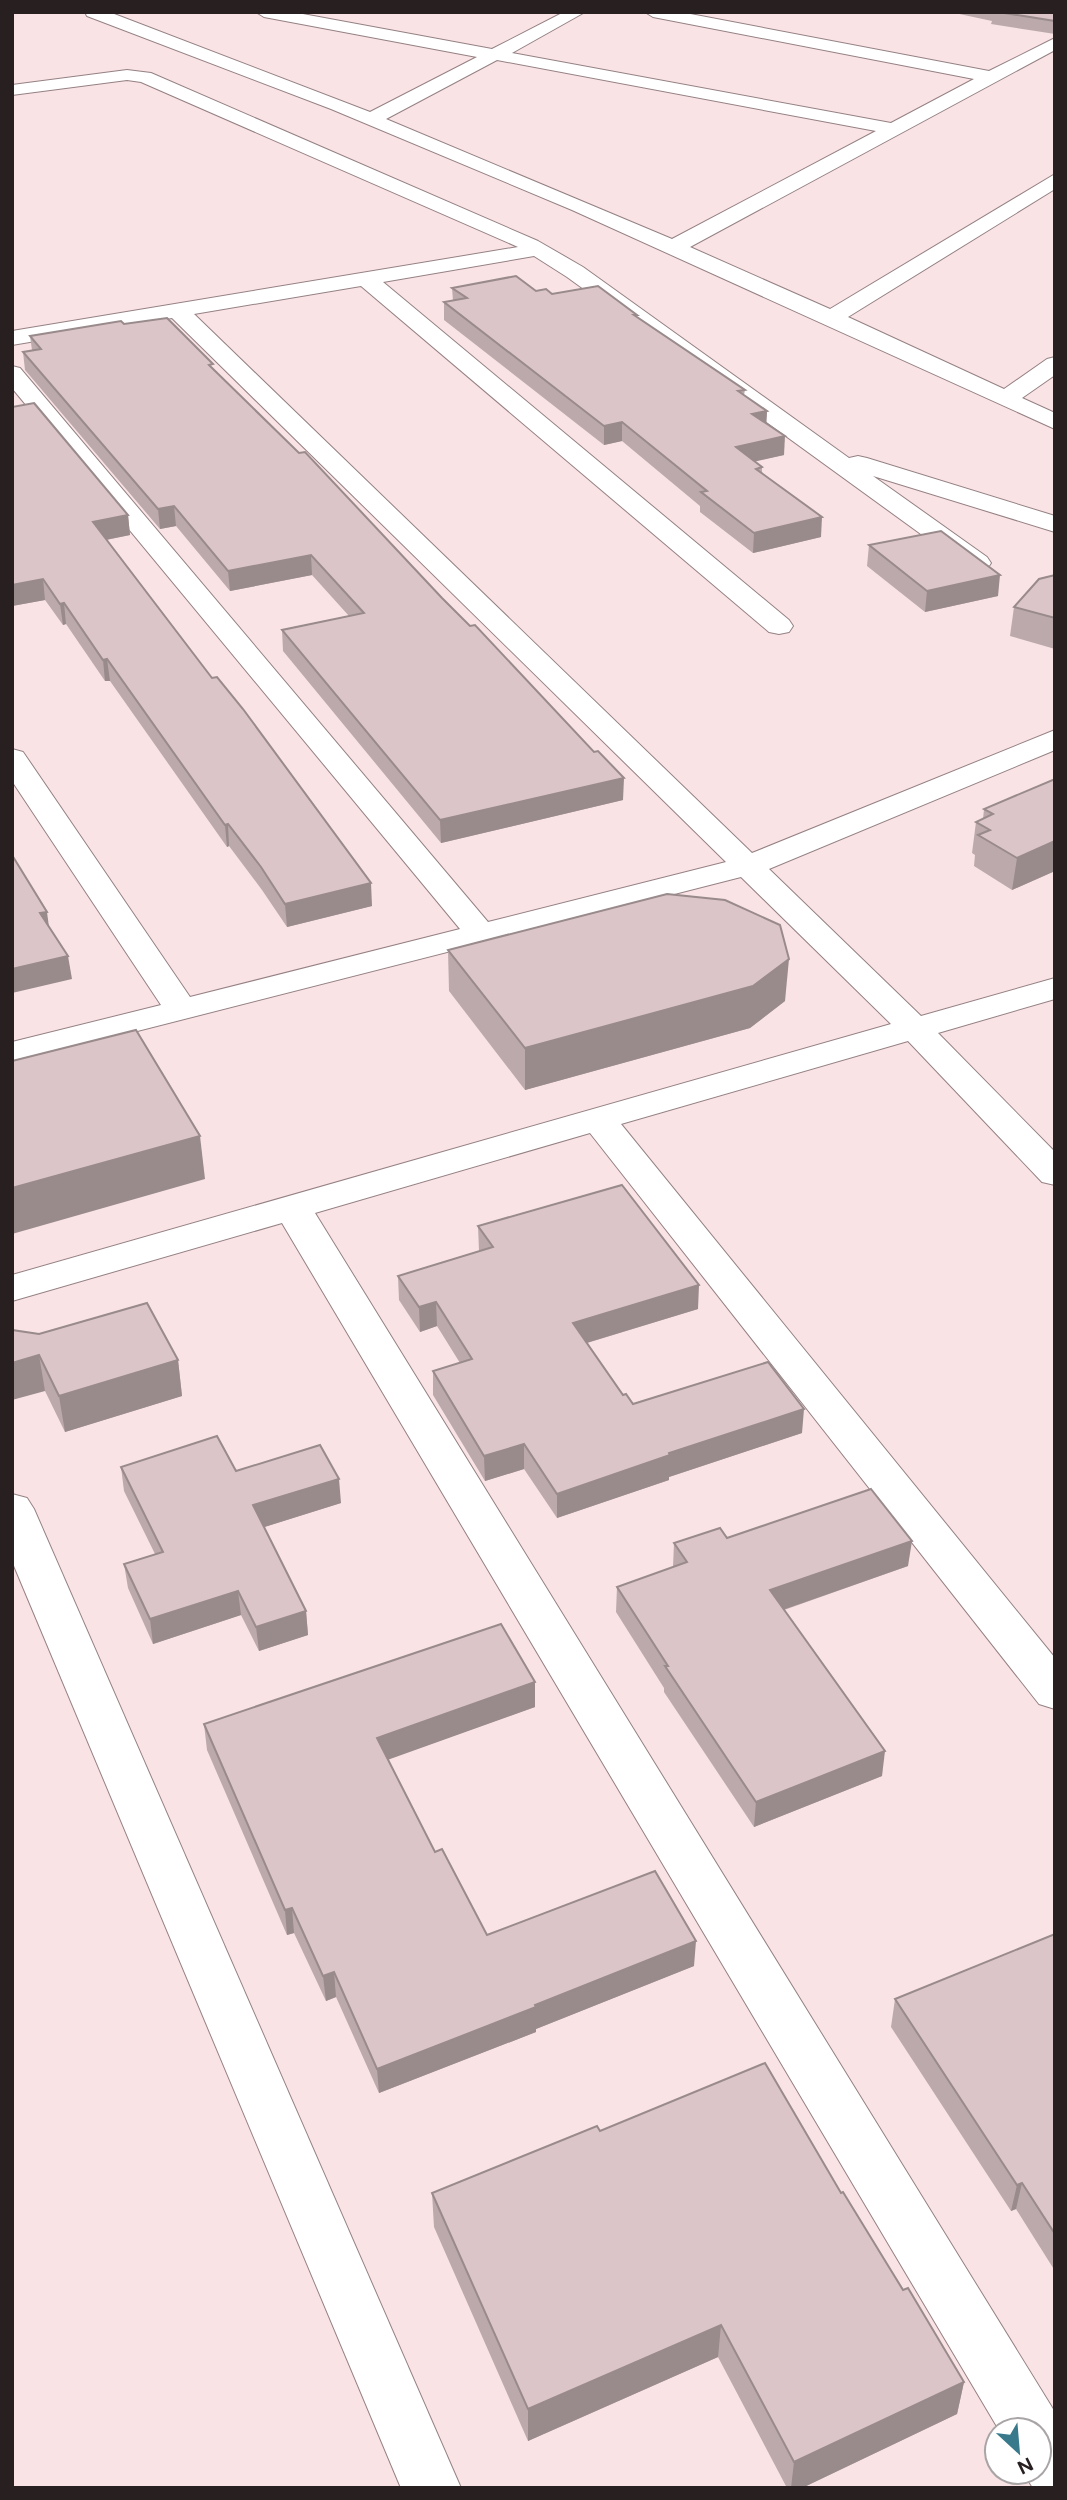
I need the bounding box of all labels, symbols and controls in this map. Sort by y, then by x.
north arrow [983,2416,1053,2486]
text: N [1014,2452,1037,2479]

